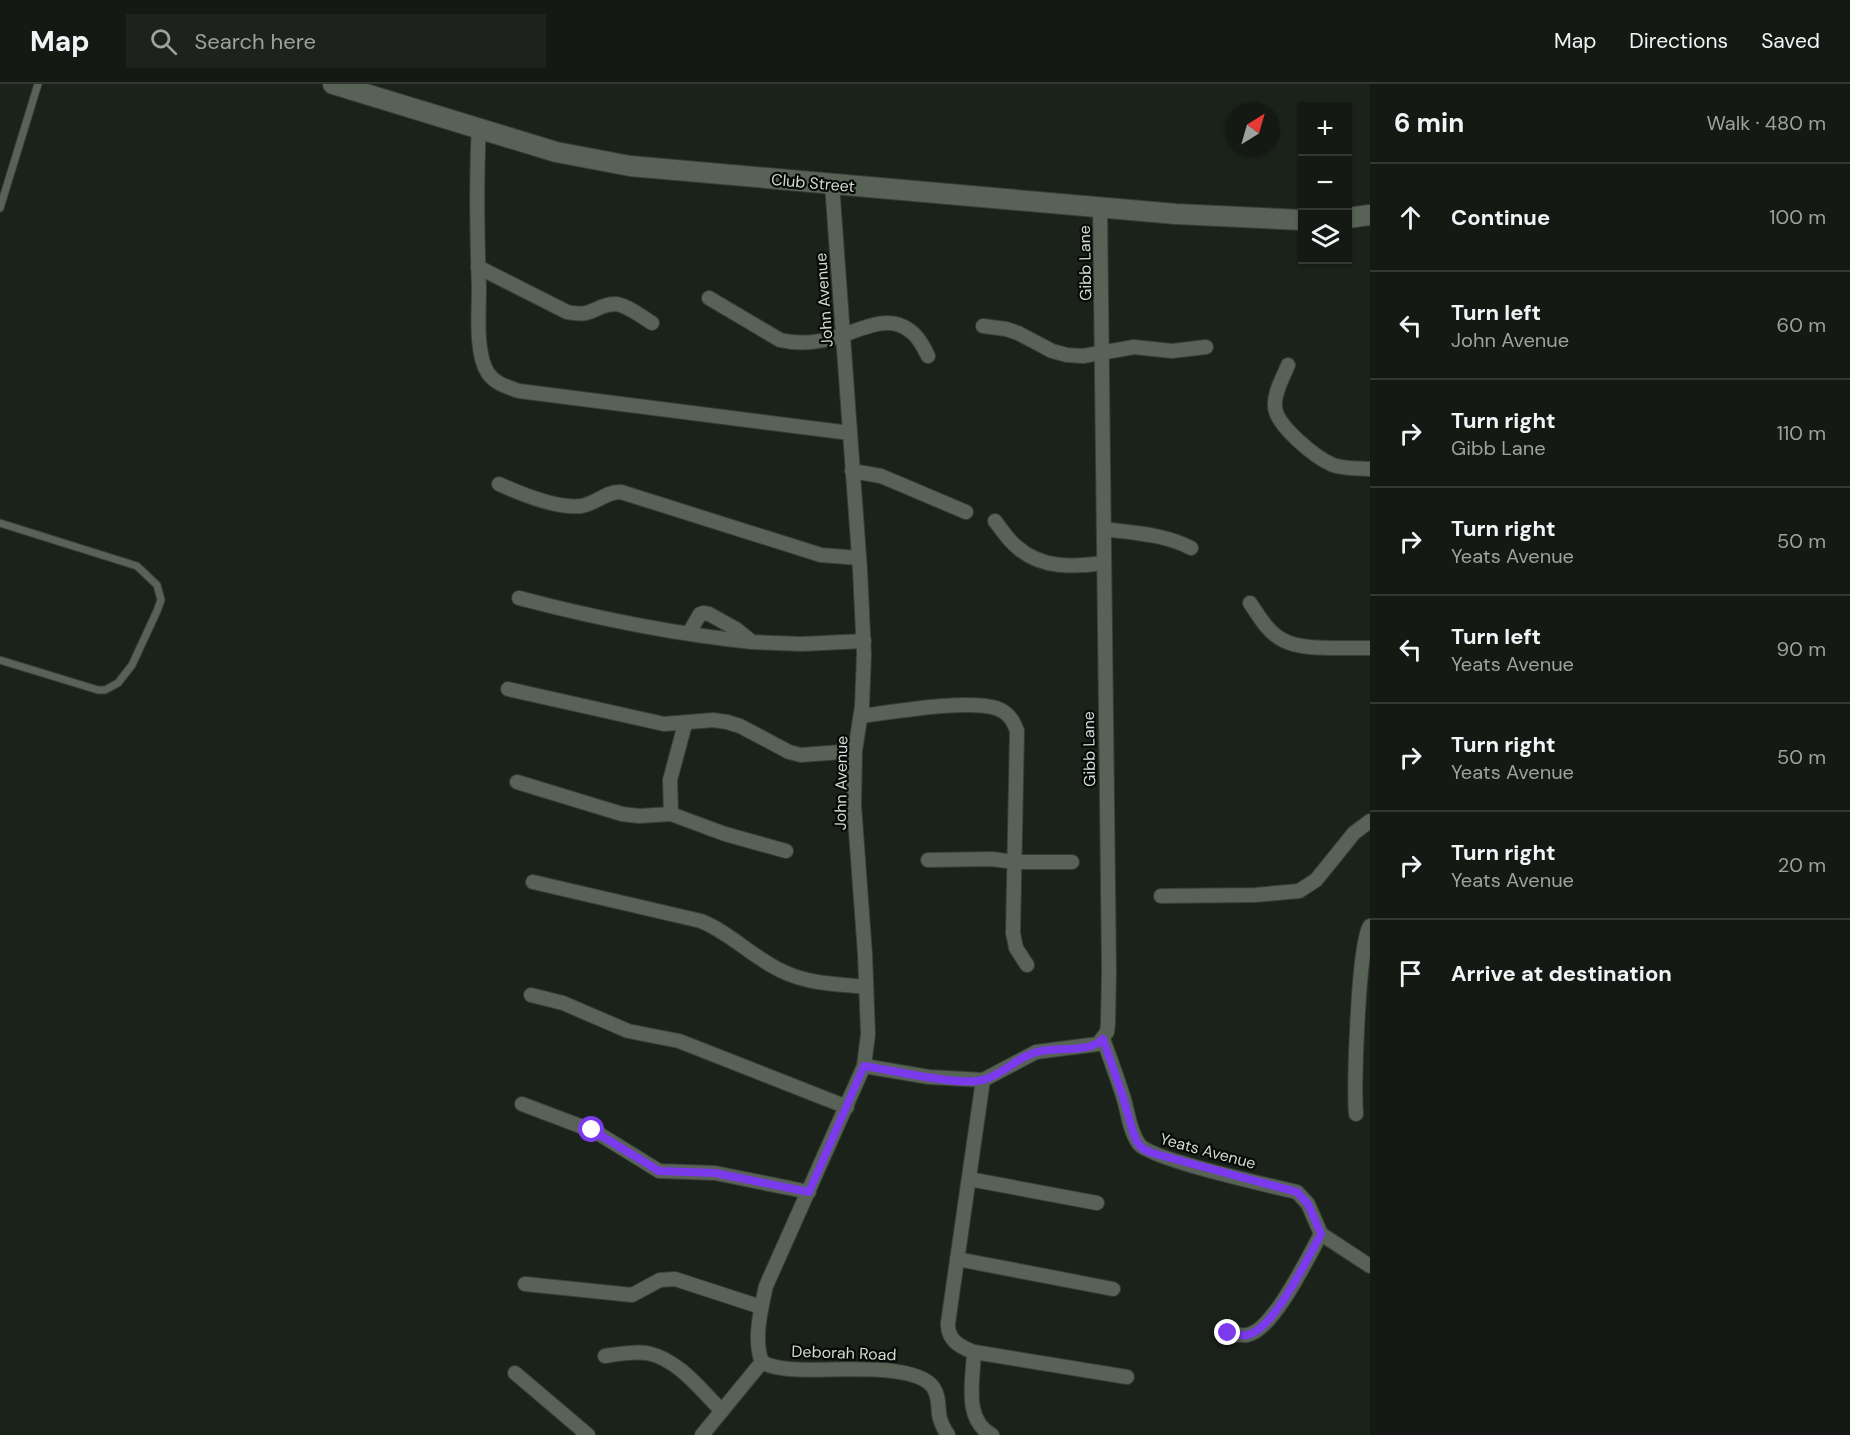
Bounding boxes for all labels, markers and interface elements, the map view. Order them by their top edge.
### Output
search box [126,14,546,68]
text: Map [30,23,90,60]
icon: search [147,25,180,58]
text: Search here [195,27,316,56]
text: Map [1554,27,1596,55]
text: Directions [1629,27,1728,55]
text: Saved [1761,27,1820,55]
north arrow [1226,102,1280,156]
map controls [1298,102,1352,264]
button: + [1298,102,1352,156]
text: 6 min [1394,106,1464,140]
text: Walk · 480 m [1706,110,1826,136]
button: − [1298,156,1352,210]
street label: Club Street [770,169,856,197]
icon: ahead [1394,201,1427,234]
text: Continue [1451,203,1550,232]
text: 100 m [1769,204,1826,230]
button: layers [1298,210,1352,264]
street label: Gibb Lane [1074,225,1096,301]
street label: John Avenue [810,252,838,348]
text: Turn left [1451,298,1541,327]
icon: left [1394,309,1427,342]
text: 60 m [1777,312,1826,338]
text: John Avenue [1451,327,1569,353]
text: Turn right [1451,406,1556,435]
icon: right [1394,417,1427,450]
text: 110 m [1777,420,1826,446]
text: Gibb Lane [1451,435,1546,461]
text: Turn right [1451,514,1556,543]
icon: right [1394,525,1427,558]
text: 50 m [1777,528,1826,554]
text: Yeats Avenue [1451,543,1574,569]
text: Turn left [1451,622,1541,651]
icon: left [1394,633,1427,666]
text: 90 m [1777,636,1826,662]
text: Yeats Avenue [1451,651,1574,677]
street label: Gibb Lane [1078,711,1100,787]
text: Turn right [1451,730,1556,759]
street label: John Avenue [830,736,852,830]
icon: right [1394,741,1427,774]
text: 50 m [1777,744,1826,770]
text: Yeats Avenue [1451,759,1574,785]
text: Turn right [1451,838,1556,867]
icon: right [1394,849,1427,882]
text: 20 m [1778,852,1826,878]
text: Yeats Avenue [1451,867,1574,893]
icon: arrive [1394,957,1427,990]
text: Arrive at destination [1451,959,1672,988]
route start [578,1116,604,1142]
street label: Yeats Avenue [1158,1128,1258,1174]
route end [1214,1319,1240,1345]
street label: Deborah Road [791,1341,897,1365]

